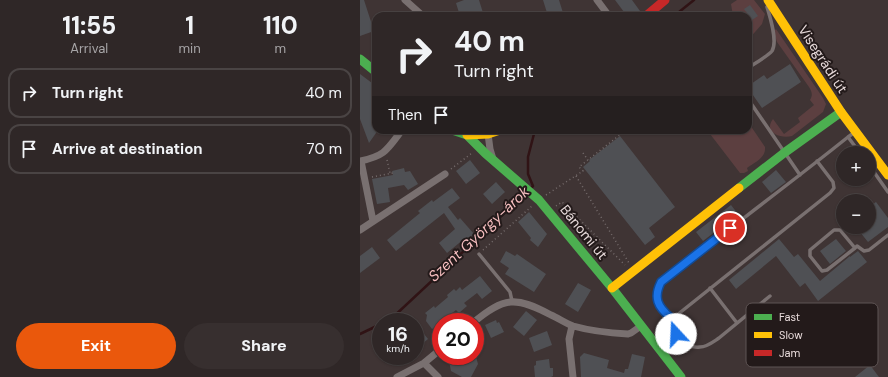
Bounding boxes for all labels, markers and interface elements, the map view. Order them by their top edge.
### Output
text: 11:55 [62,10,116,41]
text: 1 [185,10,194,41]
text: 110 [263,10,298,41]
street label: Visegrádi út [794,22,852,96]
text: 40 m [454,23,525,60]
icon: right [388,28,440,80]
text: Arrival [70,40,108,57]
text: min [179,40,201,57]
text: m [275,40,286,57]
text: Turn right [454,59,534,83]
icon: right [18,82,40,104]
text: Turn right [52,83,123,103]
text: 40 m [305,83,342,103]
icon: arrive [430,104,452,126]
text: Then [388,105,422,125]
icon: arrive [18,138,40,160]
text: Arrive at destination [52,139,203,159]
text: 70 m [307,139,342,159]
map controls [836,146,876,234]
button: + [836,146,876,186]
water label: Szent György-árok [424,182,534,286]
button: − [836,194,876,234]
street label: Bánomi út [556,201,612,263]
pin [713,211,747,245]
icon: arrive [719,217,741,239]
legend [746,303,878,367]
text: Fast [779,310,800,324]
speed limit sign: 20 [432,313,484,365]
position arrow [655,313,697,355]
text: 16 [388,321,408,347]
button: Exit [16,323,176,369]
button: Share [184,323,344,369]
text: Slow [779,328,803,342]
text: km/h [386,342,410,355]
text: Jam [779,346,800,360]

